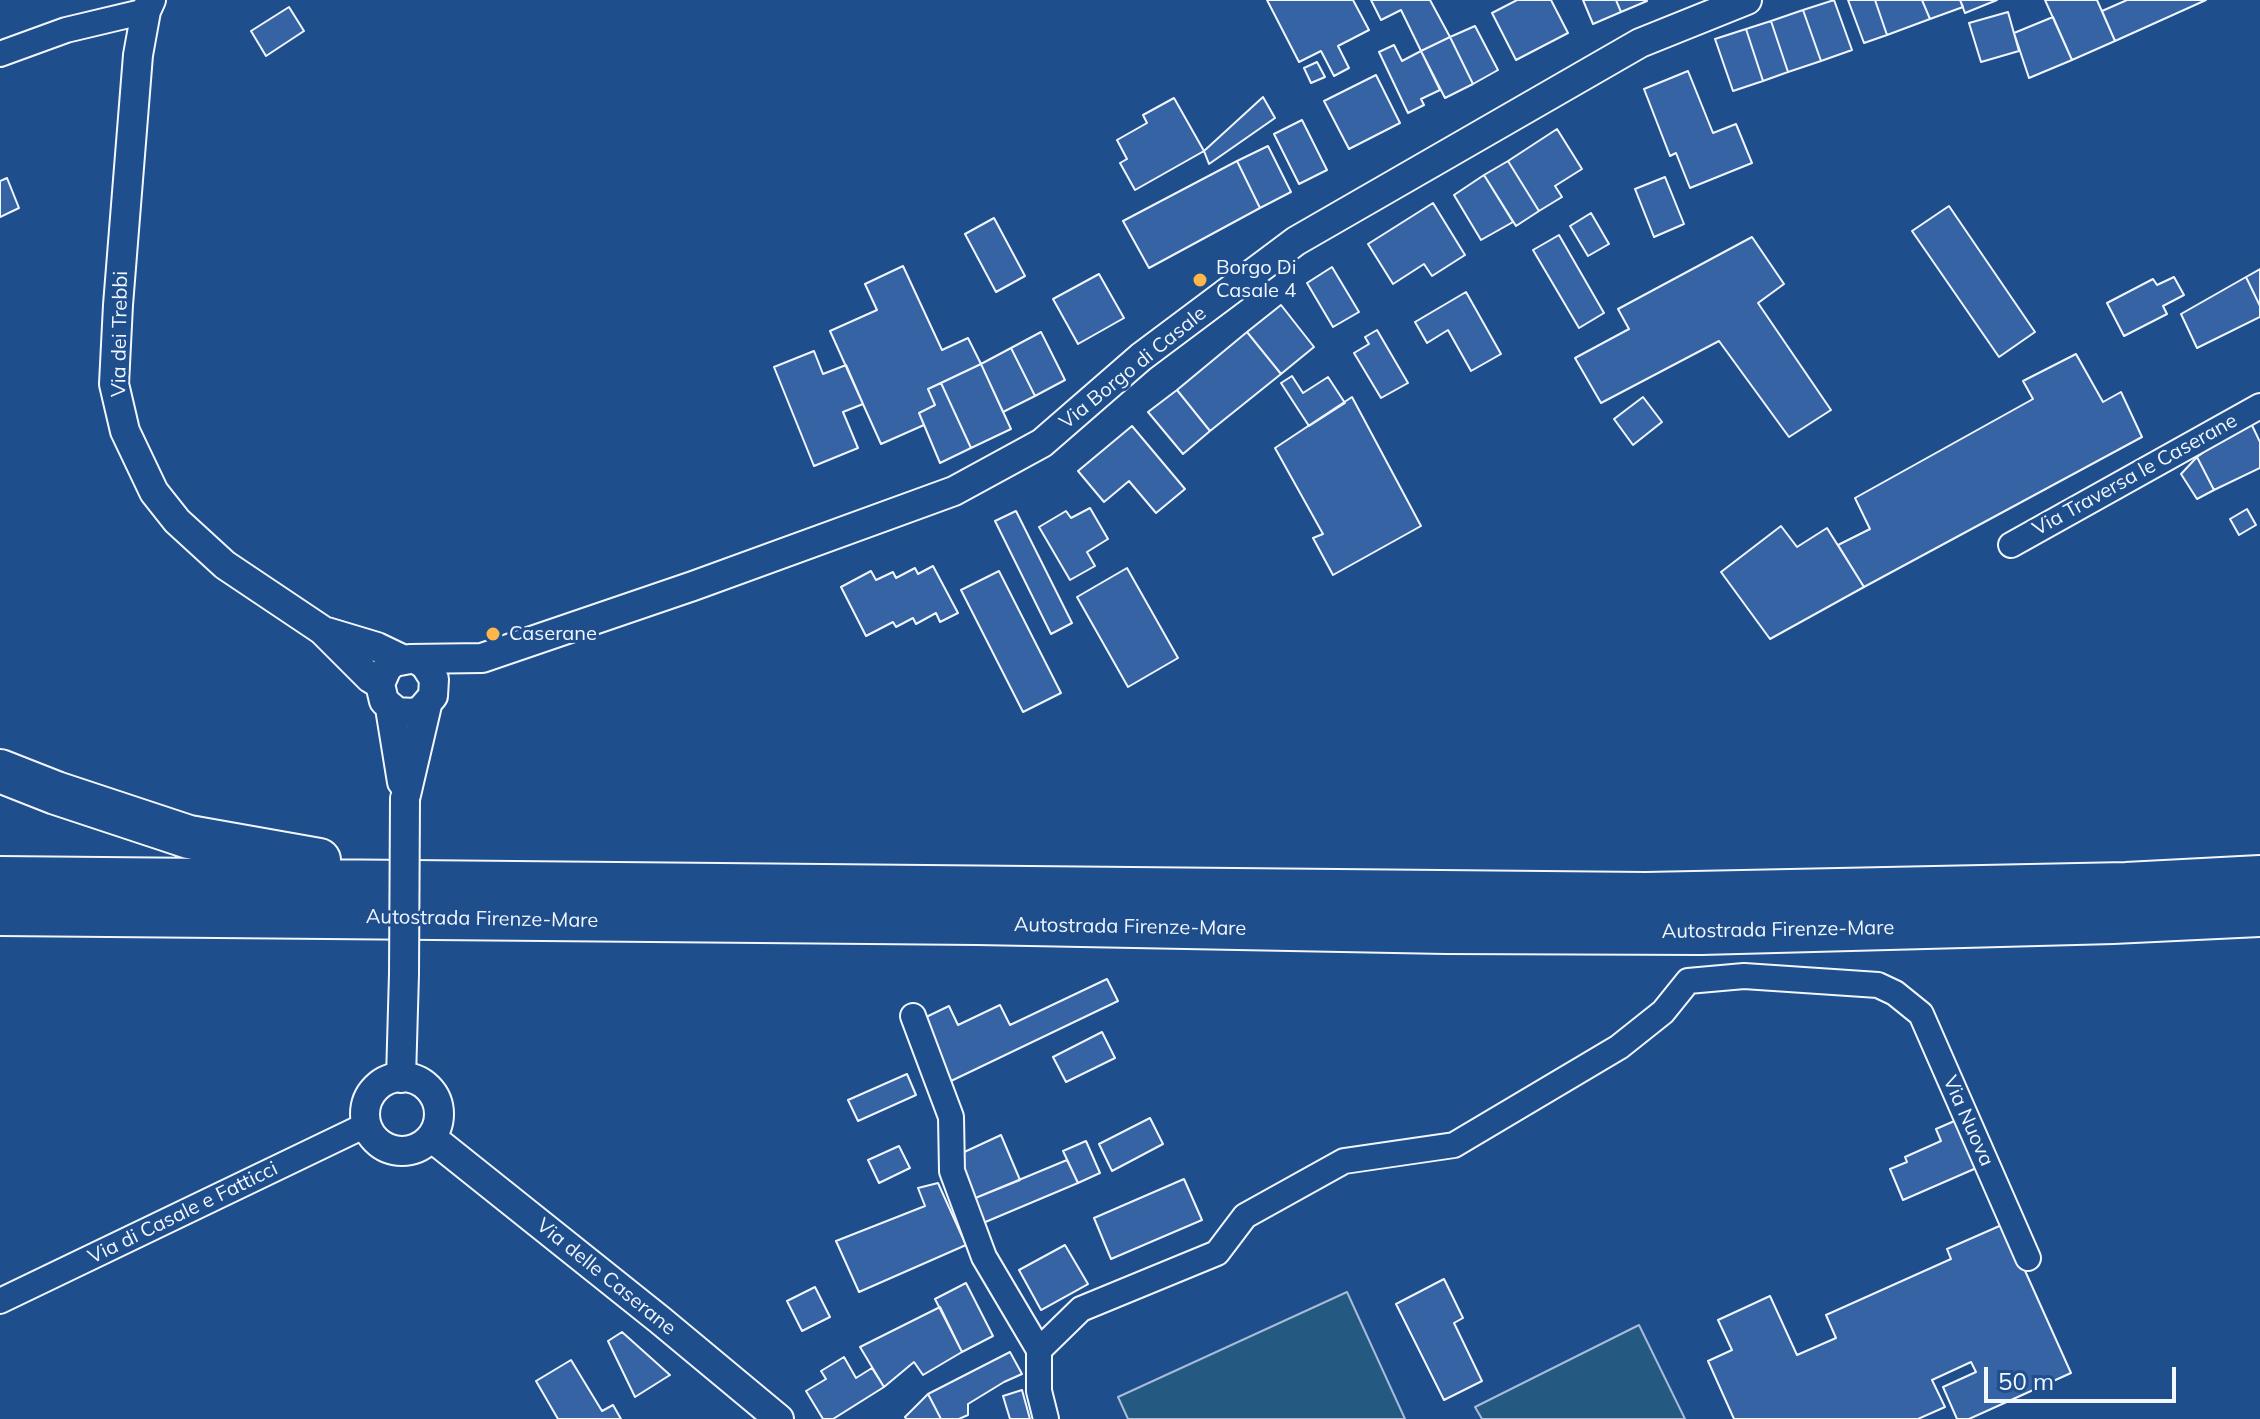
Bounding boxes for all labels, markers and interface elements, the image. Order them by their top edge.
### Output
place label: Borgo Di Casale 4 [1216,256,1297,303]
street label: Via dei Trebbi [107,271,133,397]
marker: Borgo Di Casale 4 [1191,271,1209,289]
street label: Via Borgo di Casale [1055,302,1211,434]
street label: Via Traversa le Caserane [2029,409,2241,541]
place label: Caserane [509,622,597,646]
marker: Caserane [484,625,502,643]
street label: Autostrada Firenze-Mare [366,905,598,933]
street label: Autostrada Firenze-Mare [1014,913,1246,941]
street label: Autostrada Firenze-Mare [1662,916,1894,944]
street label: Via Nuova [1937,1072,1999,1170]
street label: Via di Casale e Fatticci [84,1157,282,1269]
street label: Via delle Caserane [531,1213,681,1341]
scale bar [1988,1351,2180,1401]
text: 50 m [1998,1366,2054,1396]

